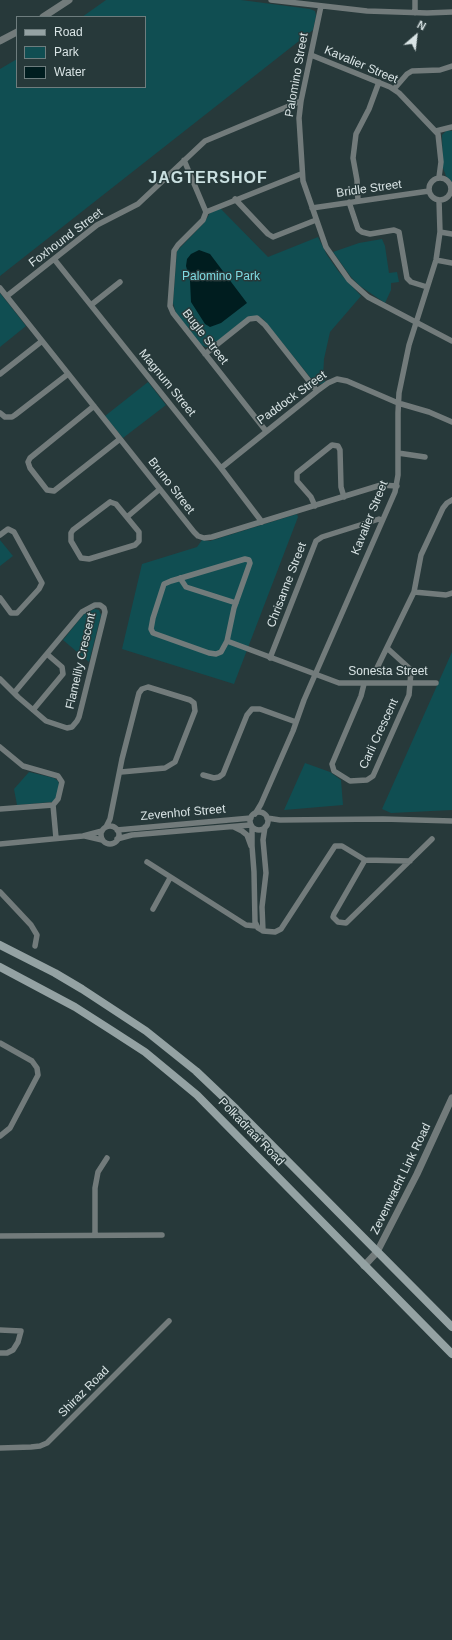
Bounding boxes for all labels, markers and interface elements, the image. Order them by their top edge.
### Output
legend [16,16,146,88]
north arrow [396,16,436,56]
text: N [415,18,428,33]
text: Road [54,25,83,39]
street label: Palomino Street [282,32,312,118]
street label: Kavalier Street [322,43,400,87]
text: Park [54,45,79,59]
text: Water [54,65,86,79]
district label: JAGTERSHOF [148,169,268,189]
street label: Bridle Street [335,177,403,201]
street label: Foxhound Street [26,206,106,270]
park label: Palomino Park [182,270,260,284]
street label: Bugle Street [179,307,231,367]
street label: Magnum Street [136,347,198,419]
street label: Paddock Street [255,368,329,428]
street label: Bruno Street [145,455,197,517]
street label: Kavalier Street [349,479,391,557]
street label: Chrisanne Street [264,540,310,630]
street label: Flamelily Crescent [63,611,99,711]
street label: Sonesta Street [348,665,428,679]
street label: Carli Crescent [356,697,402,771]
street label: Zevenhof Street [140,802,226,824]
street label: Polkadraai Road [215,1095,287,1169]
street label: Zevenwacht Link Road [368,1121,434,1237]
street label: Shiraz Road [56,1364,112,1420]

